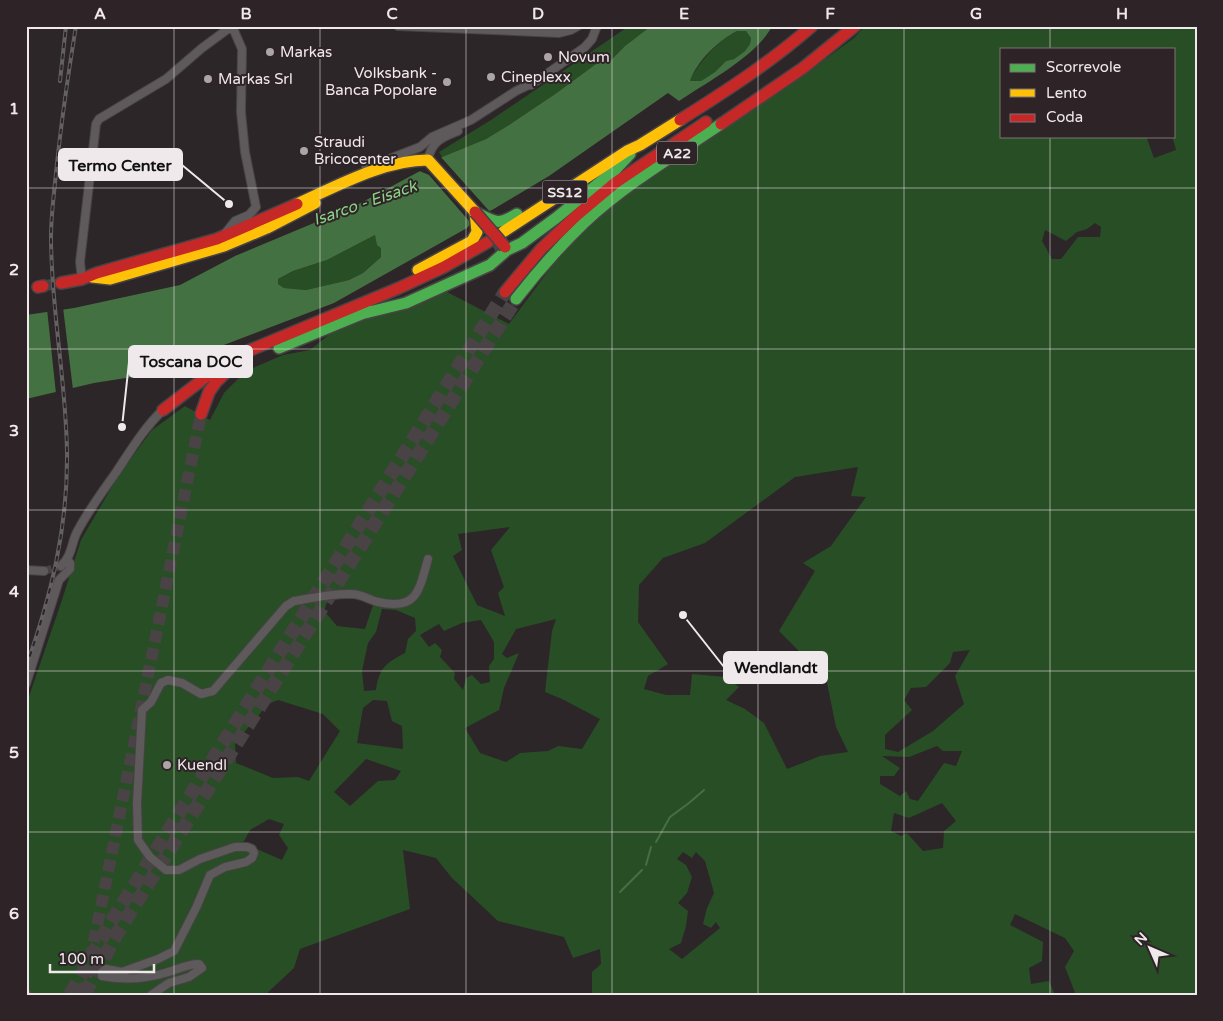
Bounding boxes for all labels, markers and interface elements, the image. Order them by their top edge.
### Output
text: A [94,4,106,24]
text: B [240,4,252,24]
text: C [386,4,398,24]
text: D [532,4,544,24]
text: E [679,4,689,24]
text: F [825,4,835,24]
text: G [970,4,982,24]
text: H [1116,4,1128,24]
place label: Markas [280,43,332,61]
marker: Markas [264,46,276,58]
place label: Novum [558,48,610,66]
legend [1000,48,1176,138]
marker: Novum [542,51,554,63]
text: Scorrevole [1046,58,1121,76]
place label: Volksbank - Banca Popolare [325,64,437,99]
place label: Cineplexx [501,68,571,86]
place label: Markas Srl [218,70,293,88]
marker: Cineplexx [485,71,497,83]
marker: Markas Srl [202,73,214,85]
marker: Volksbank - Banca Popolare [441,76,453,88]
text: Lento [1046,84,1087,102]
text: 1 [9,99,19,119]
text: Coda [1046,108,1083,126]
place label: Straudi Bricocenter [314,133,396,168]
road number: A22 [657,142,697,164]
marker: Straudi Bricocenter [298,145,310,157]
callout: Termo Center [59,149,182,180]
text: Termo Center [67,156,172,176]
water label: Isarco - Eisack [311,176,421,230]
road number: SS12 [542,180,588,203]
text: 2 [9,260,19,280]
callout: Toscana DOC [129,346,252,377]
text: Toscana DOC [139,352,242,372]
text: 3 [9,421,19,441]
text: 4 [9,582,19,602]
callout: Wendlandt [724,652,827,683]
text: Wendlandt [734,658,819,678]
text: 5 [9,743,19,763]
place label: Kuendl [177,756,227,774]
marker: Kuendl [161,759,173,771]
text: 6 [9,904,19,924]
north arrow [1126,924,1176,974]
text: N [1131,929,1151,949]
scale bar [50,941,154,973]
text: 100 m [58,950,104,968]

